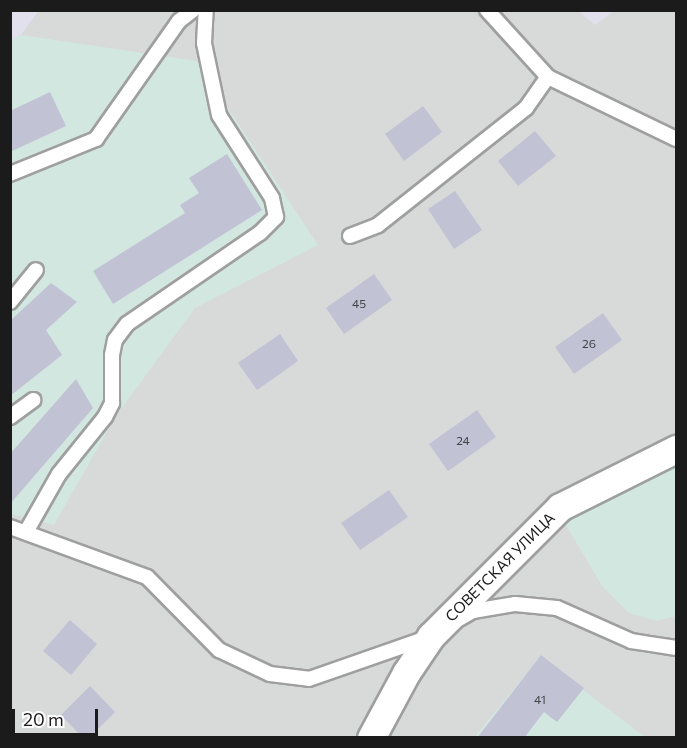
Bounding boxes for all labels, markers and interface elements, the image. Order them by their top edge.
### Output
house number: 45 [352,297,366,311]
house number: 26 [582,337,596,351]
house number: 24 [456,434,470,448]
street label: СОВЕТСКАЯ УЛИЦА [442,509,558,625]
house number: 41 [534,693,546,707]
scale bar [15,697,100,735]
text: 20 m [23,708,64,730]

